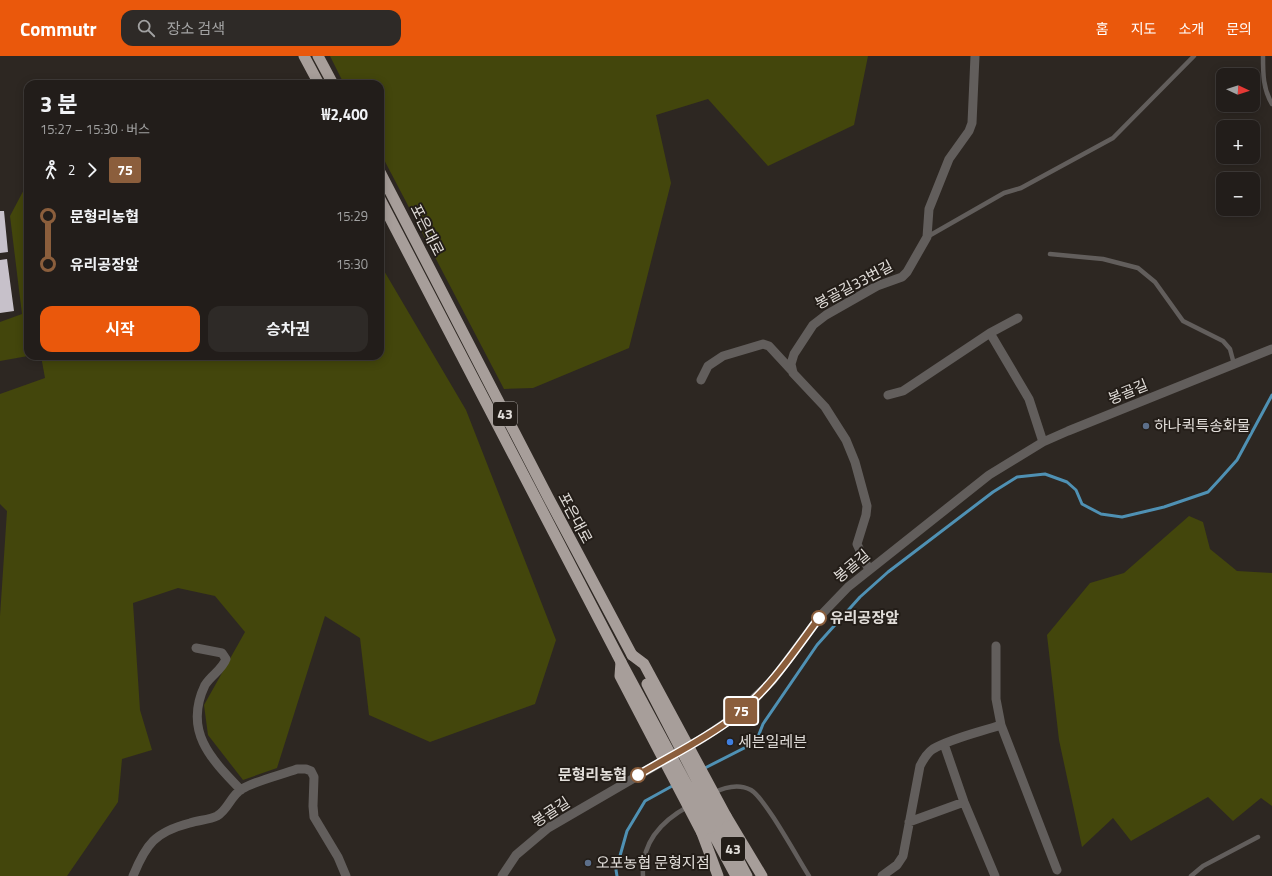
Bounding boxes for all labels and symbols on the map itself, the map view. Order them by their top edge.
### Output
north arrow [1216,68,1260,112]
street label: 포은대로 [405,200,450,260]
street label: 봉골길33번길 [810,254,897,315]
street label: 봉골길 [1104,373,1151,410]
road number: 43 [493,402,517,426]
place label: 하나퀵특송화물 [1154,414,1251,437]
marker: 하나퀵특송화물 [1141,421,1151,431]
street label: 포은대로 [552,488,599,548]
street label: 봉골길 [828,543,875,588]
place label: 유리공장앞 [830,606,899,629]
marker: 유리공장앞 [811,610,827,626]
line badge: 75 [723,698,759,724]
place label: 세븐일레븐 [738,730,807,753]
marker: 세븐일레븐 [725,737,735,747]
place label: 문형리농협 [558,763,627,786]
marker: 문형리농협 [630,767,646,783]
street label: 봉골길 [527,791,574,833]
road number: 43 [721,837,745,861]
place label: 오포농협 문형지점 [596,851,710,874]
marker: 오포농협 문형지점 [583,858,593,868]

